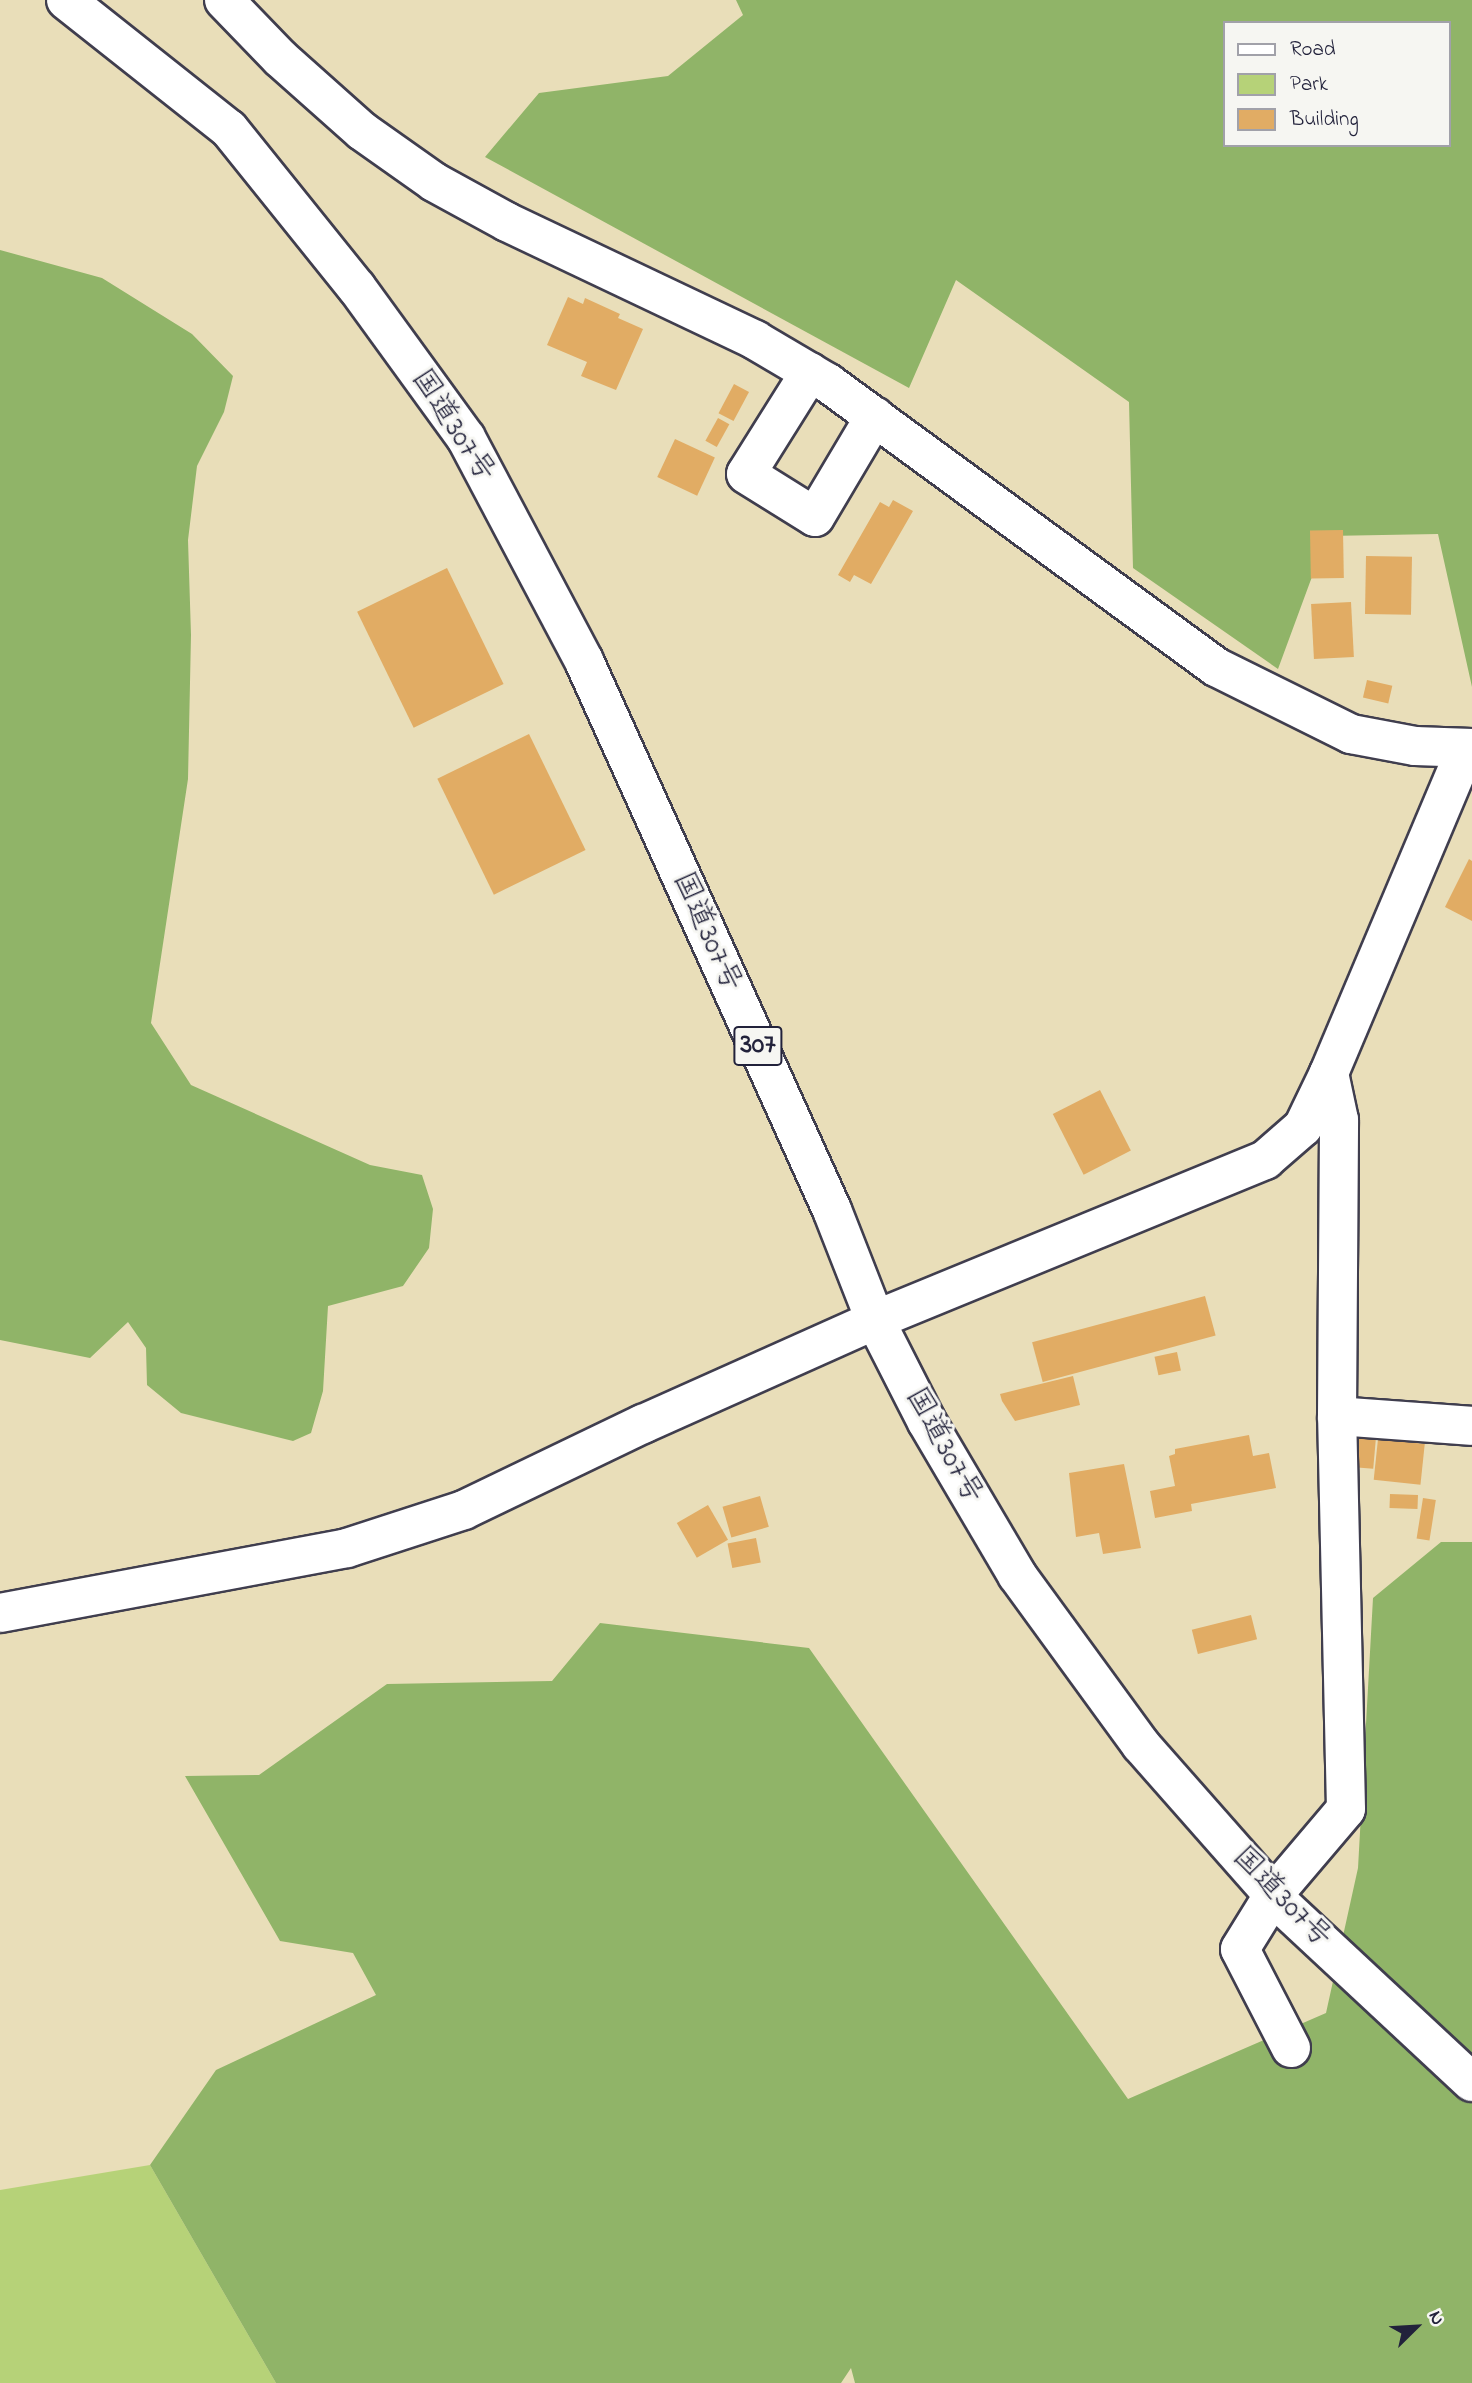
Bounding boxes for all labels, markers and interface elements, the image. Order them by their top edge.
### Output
legend [1224,21,1451,147]
text: Road [1290,35,1336,65]
text: Park [1290,70,1328,100]
text: Building [1290,105,1359,135]
street label: 国道307号 [402,363,502,489]
street label: 国道307号 [664,866,748,998]
road number: 307 [732,1021,784,1070]
street label: 国道307号 [896,1381,990,1511]
street label: 国道307号 [1224,1840,1338,1956]
north arrow [1381,2292,1451,2362]
text: N [1421,2307,1451,2330]

